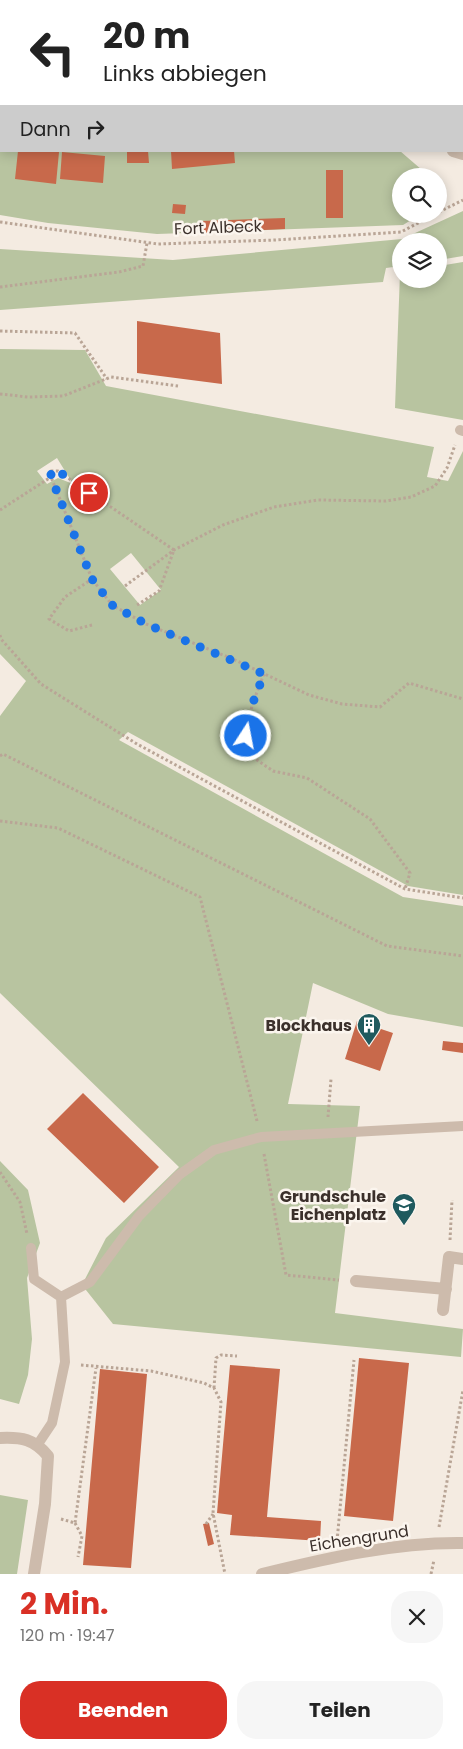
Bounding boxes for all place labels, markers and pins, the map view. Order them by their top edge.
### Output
pin [68,472,110,514]
building icon: Blockhaus [356,1012,382,1046]
place label: Blockhaus [266,1014,352,1037]
place label: Grundschule Eichenplatz [280,1185,386,1226]
school or university icon: Grundschule Eichenplatz [391,1192,417,1226]

